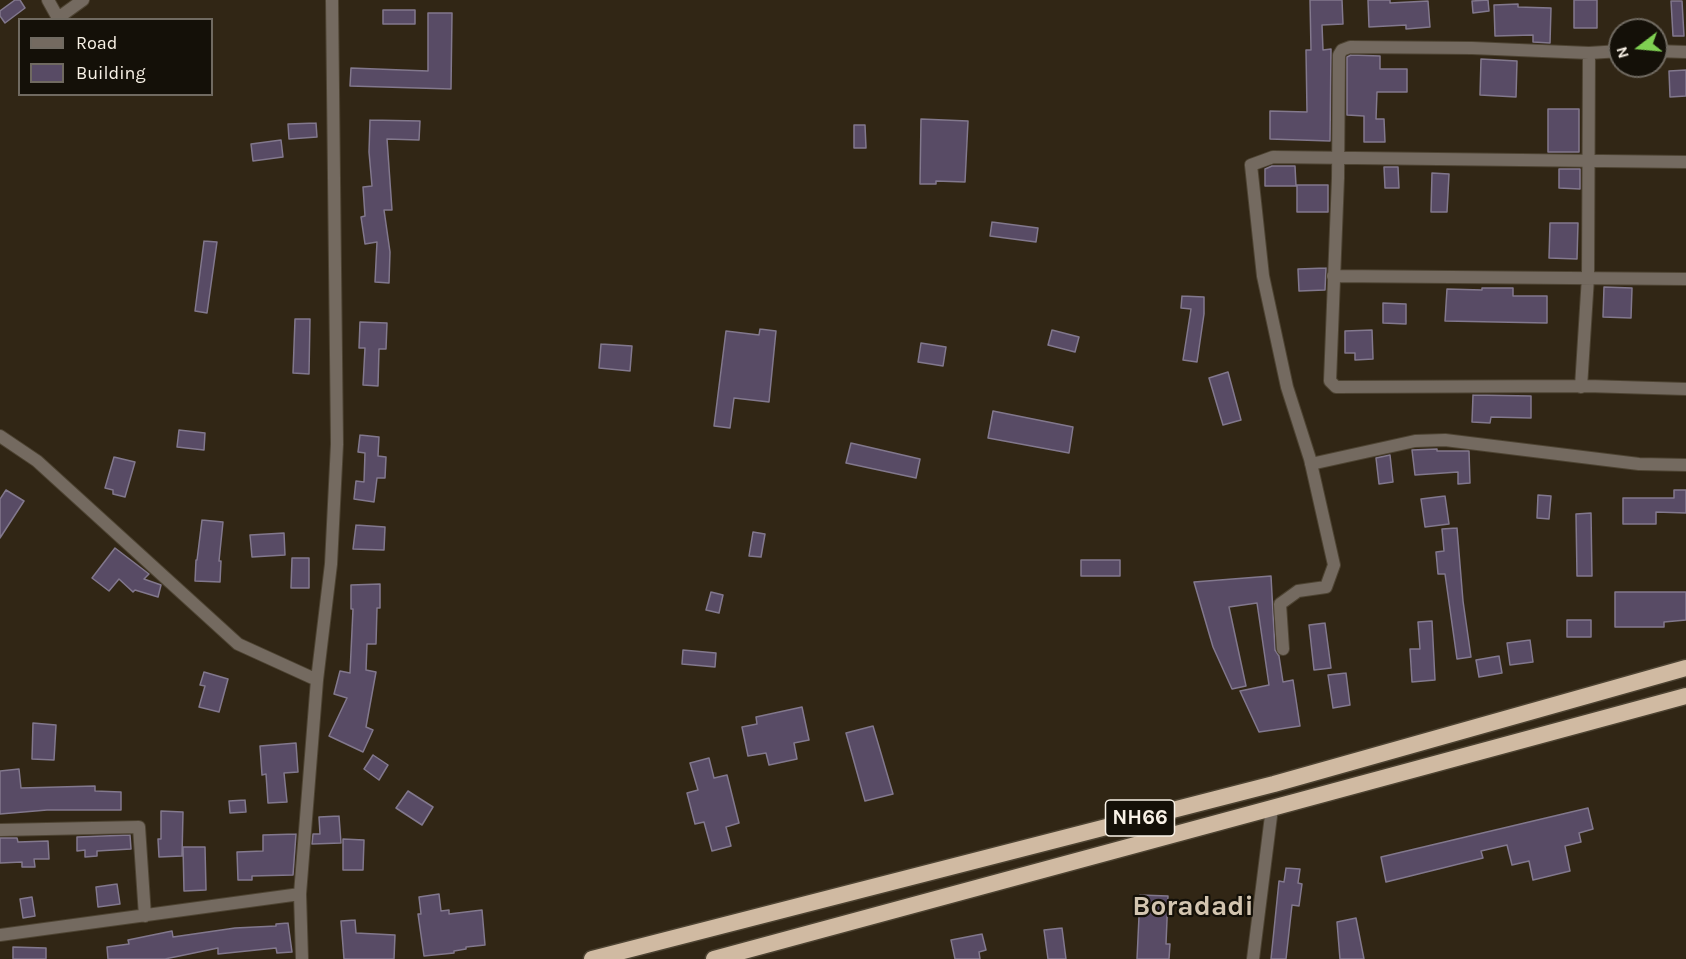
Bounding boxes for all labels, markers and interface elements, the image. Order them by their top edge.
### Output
legend [18,18,213,96]
north arrow [1608,18,1668,78]
text: Road [76,32,117,54]
text: N [1611,44,1633,61]
text: Building [76,62,146,84]
road number: NH66 [1106,800,1174,836]
district label: Boradadi [1132,890,1254,924]

